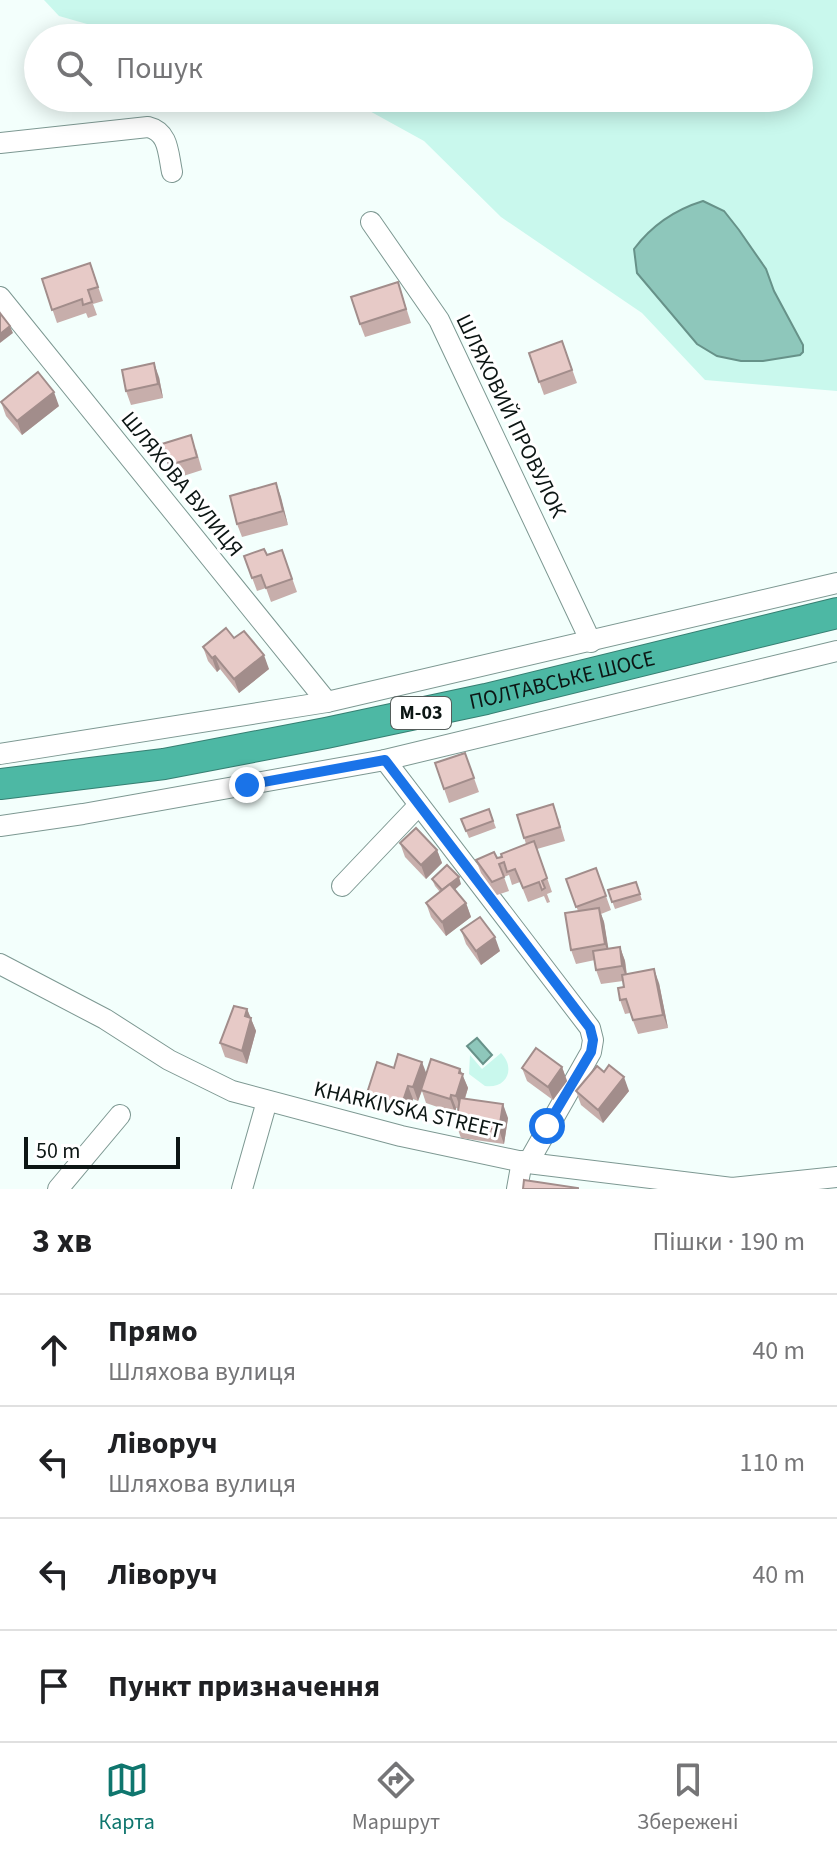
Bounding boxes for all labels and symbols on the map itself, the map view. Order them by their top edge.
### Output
street label: ШЛЯХОВИЙ ПРОВУЛОК [448,309,574,523]
street label: ШЛЯХОВА ВУЛИЦЯ [113,404,251,564]
street label: ПОЛТАВСЬКЕ ШОСЕ [466,642,658,718]
road number: М-03 [391,697,451,729]
route end [229,767,265,803]
street label: KHARKIVSKA STREET [311,1073,506,1147]
route start [529,1108,565,1144]
scale bar [24,1133,180,1169]

